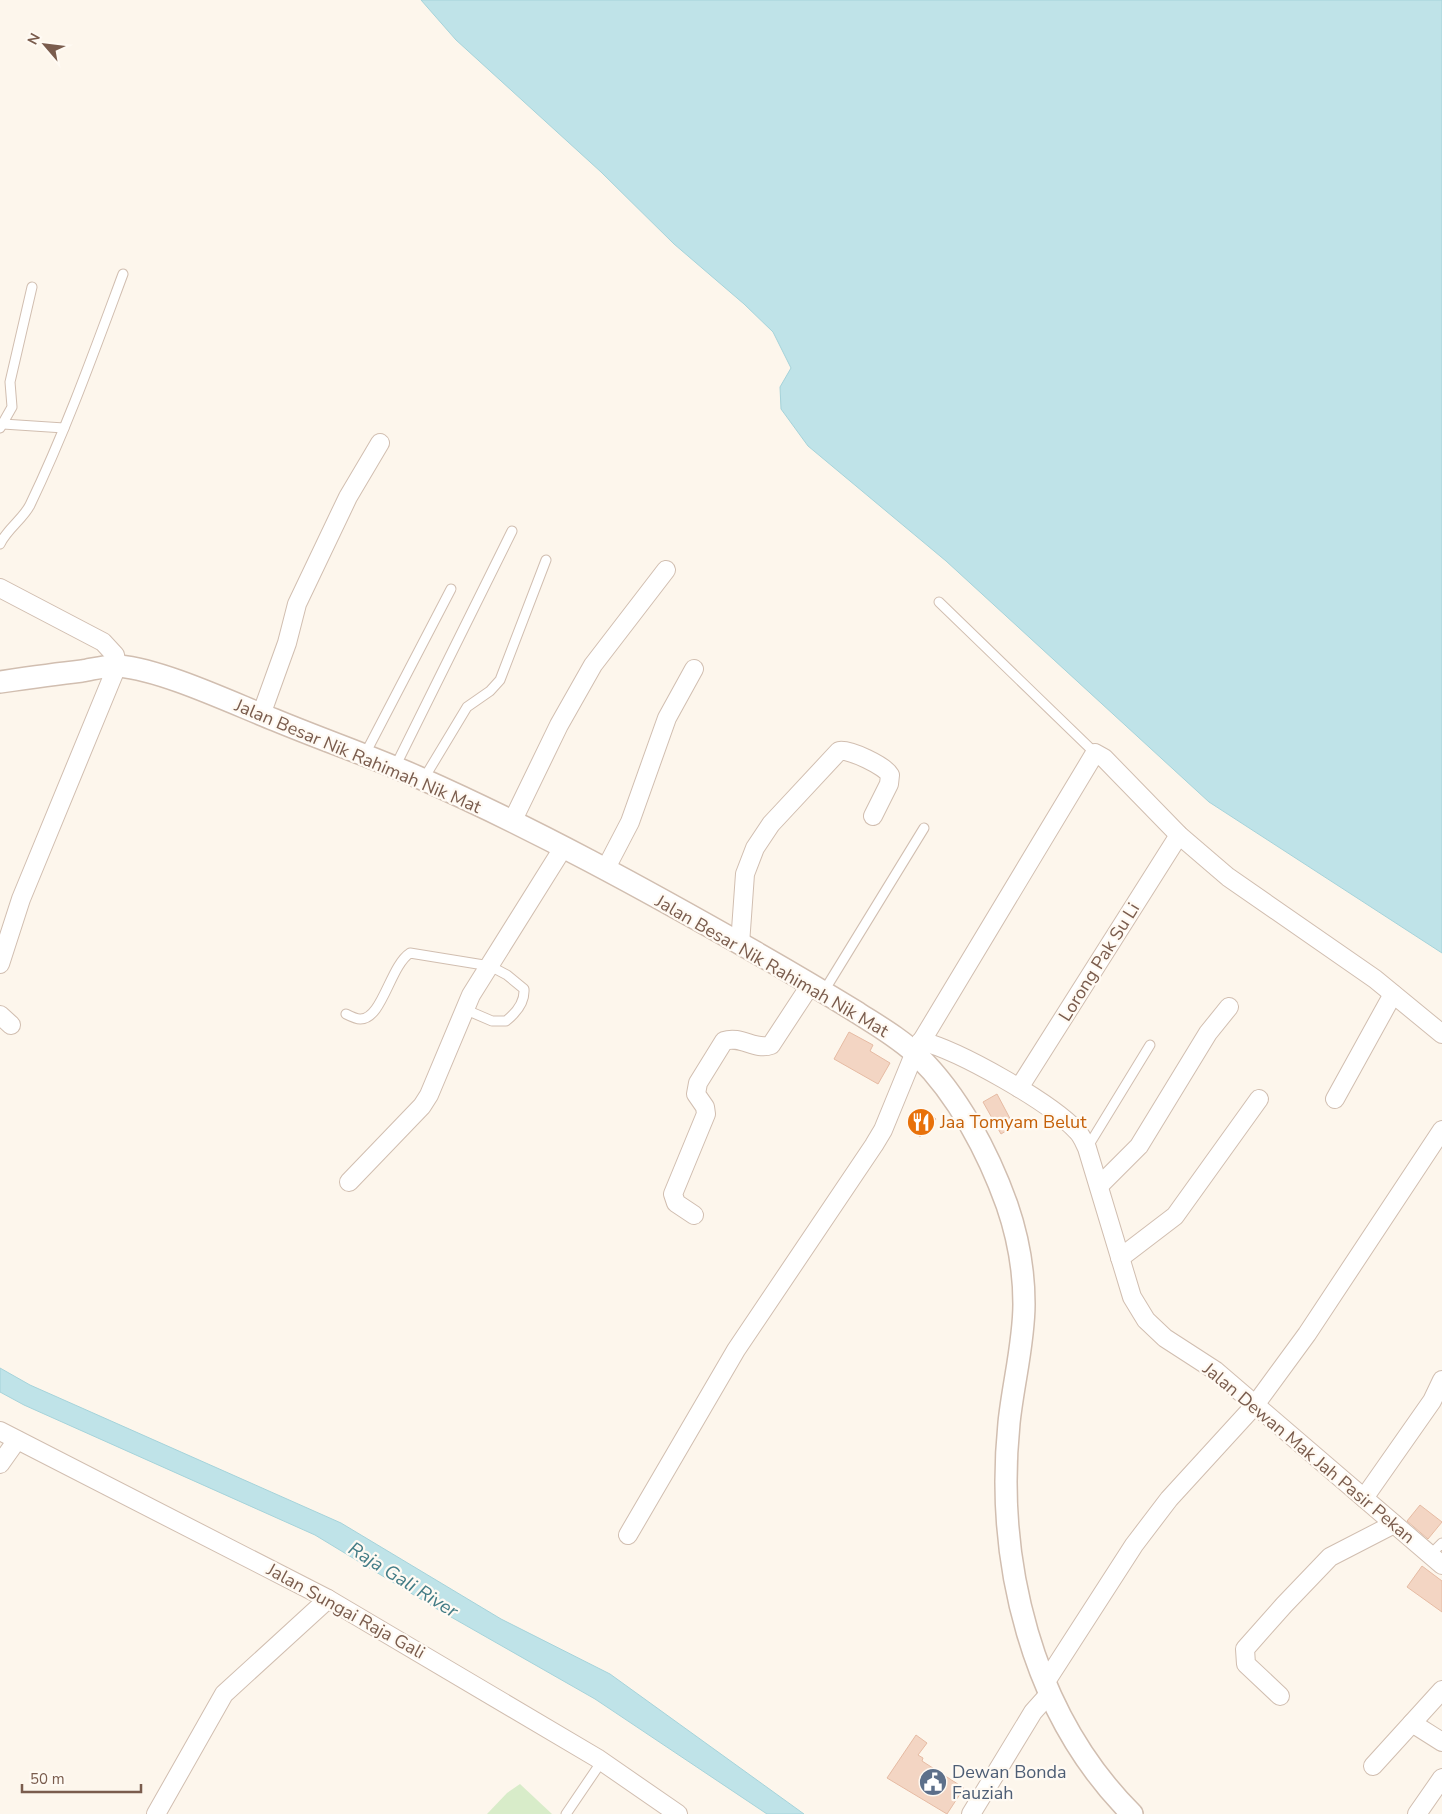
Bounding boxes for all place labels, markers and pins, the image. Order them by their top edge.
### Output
restaurant icon: Jaa Tomyam Belut [906,1107,936,1137]
place label: Jaa Tomyam Belut [939,1110,1087,1134]
place label: Dewan Bonda Fauziah [952,1760,1067,1805]
public building icon: Dewan Bonda Fauziah [918,1767,948,1797]

